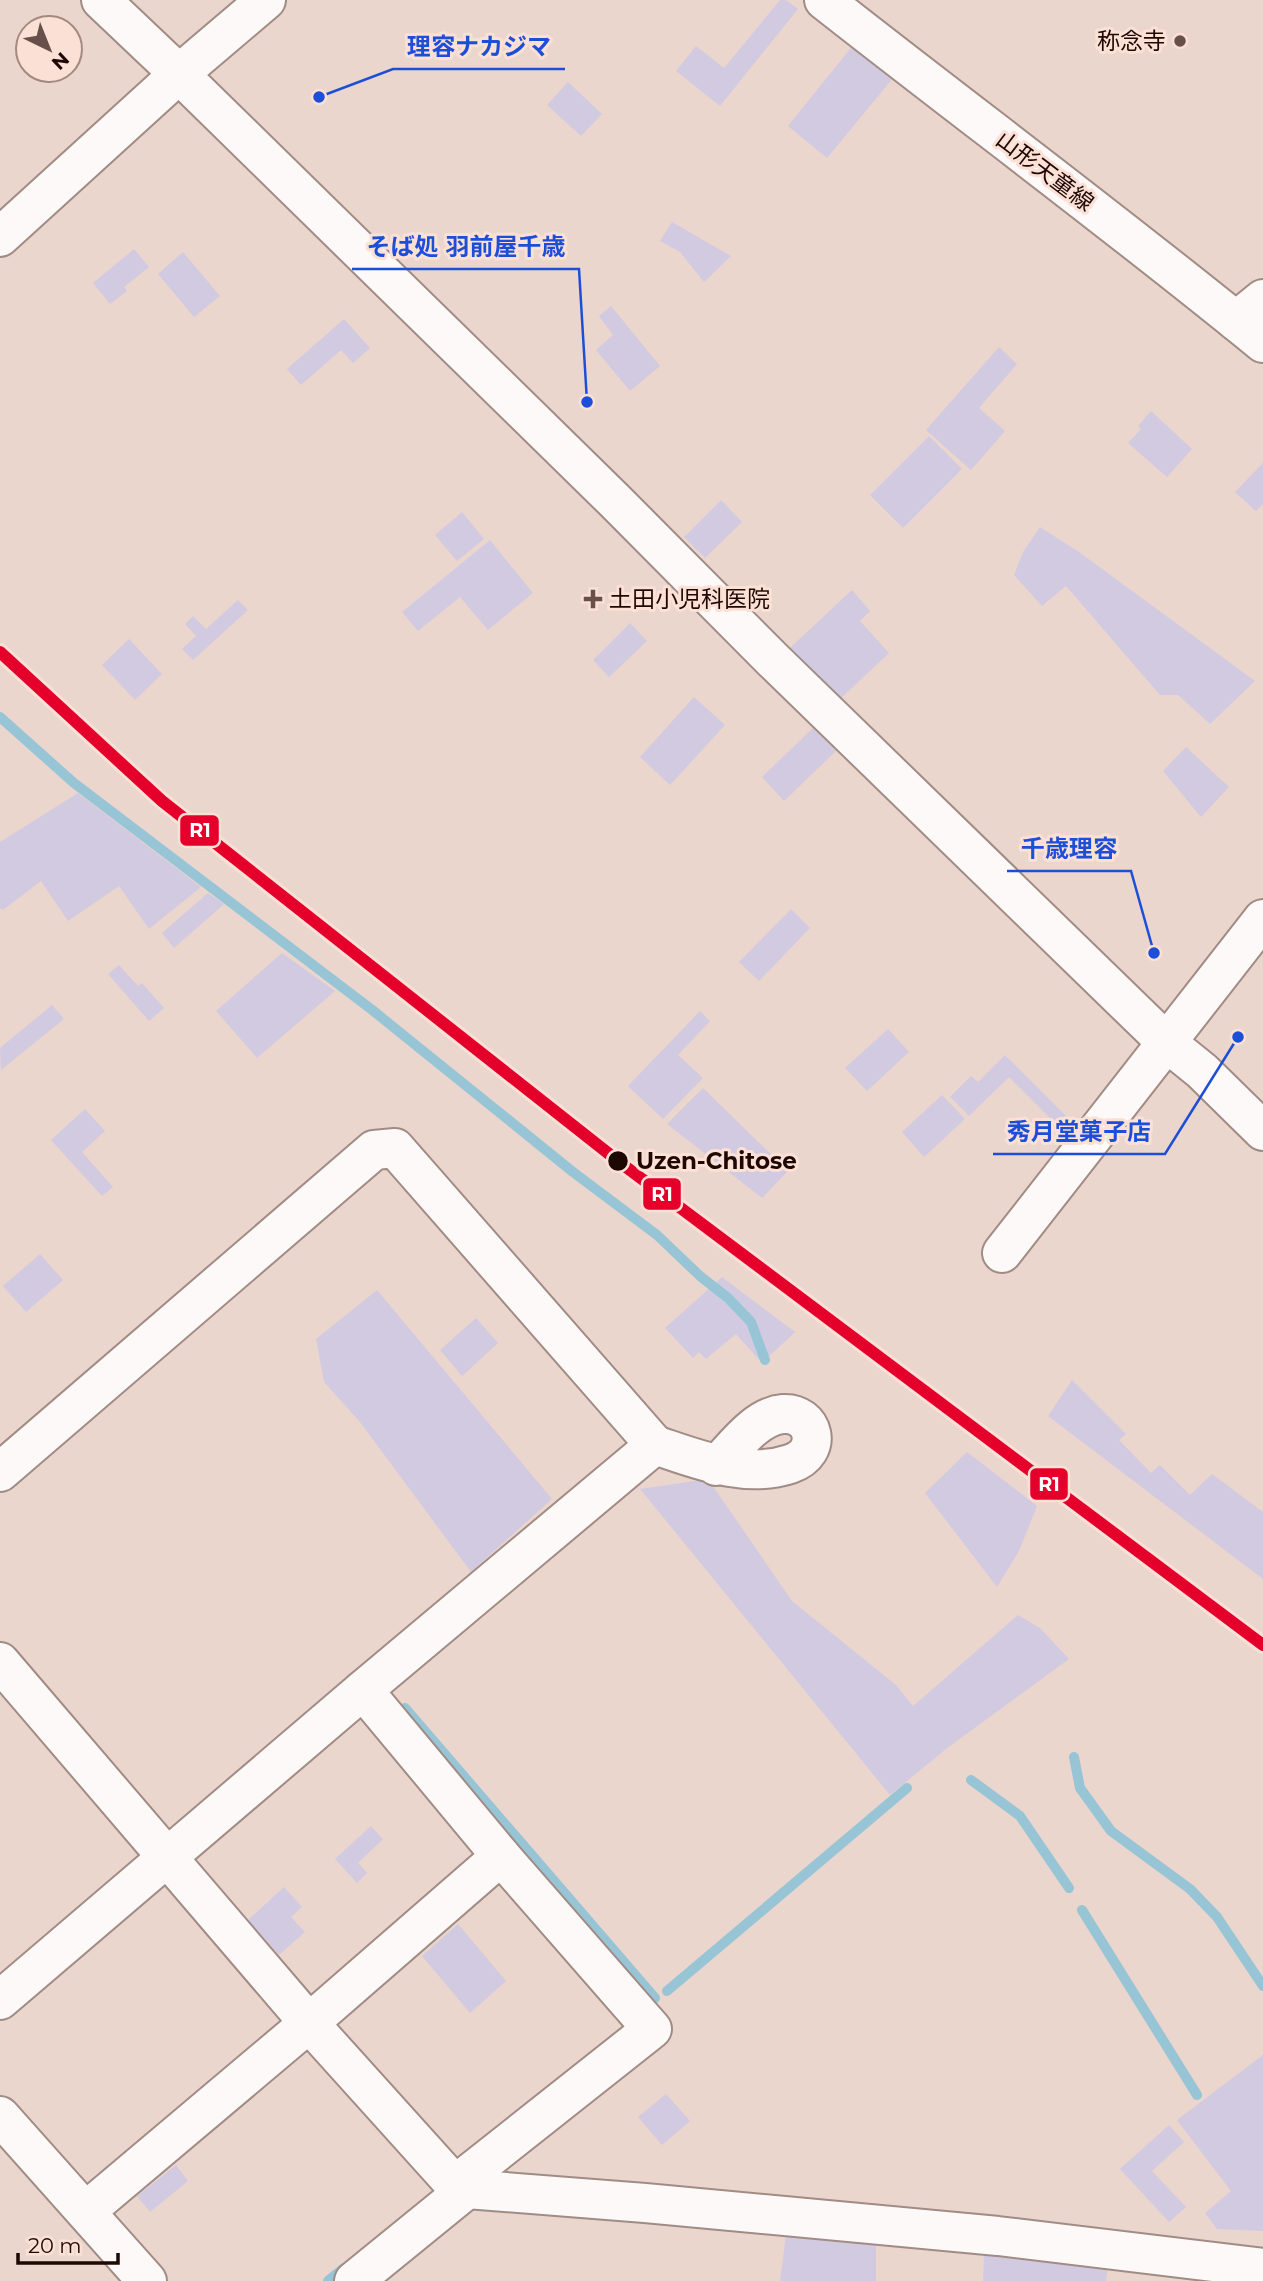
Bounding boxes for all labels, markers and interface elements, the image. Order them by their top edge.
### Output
north arrow [14,14,84,84]
callout: 理容ナカジマ [393,24,565,69]
place label: 称念寺 [1097,27,1166,55]
text: 理容ナカジマ [407,32,551,61]
marker: 称念寺 [1172,33,1188,49]
text: N [47,47,74,75]
street label: 山形天童線 [991,125,1099,217]
callout: そば処 羽前屋千歳 [352,224,579,269]
text: そば処 羽前屋千歳 [367,232,565,261]
place label: 土田小児科医院 [609,585,770,613]
marker: 土田小児科医院 [583,589,603,609]
line badge: R1 [179,814,220,847]
text: R1 [189,819,211,842]
callout: 千歳理容 [1007,826,1131,871]
text: 千歳理容 [1021,834,1117,863]
callout: 秀月堂菓子店 [993,1109,1165,1154]
text: 秀月堂菓子店 [1007,1117,1151,1146]
place label: Uzen-Chitose [636,1147,797,1175]
marker: Uzen-Chitose [606,1149,630,1173]
line badge: R1 [642,1177,682,1211]
text: R1 [651,1183,673,1206]
line badge: R1 [1029,1467,1069,1501]
text: R1 [1038,1473,1060,1496]
scale bar [18,2222,117,2266]
text: 20 m [28,2233,82,2258]

